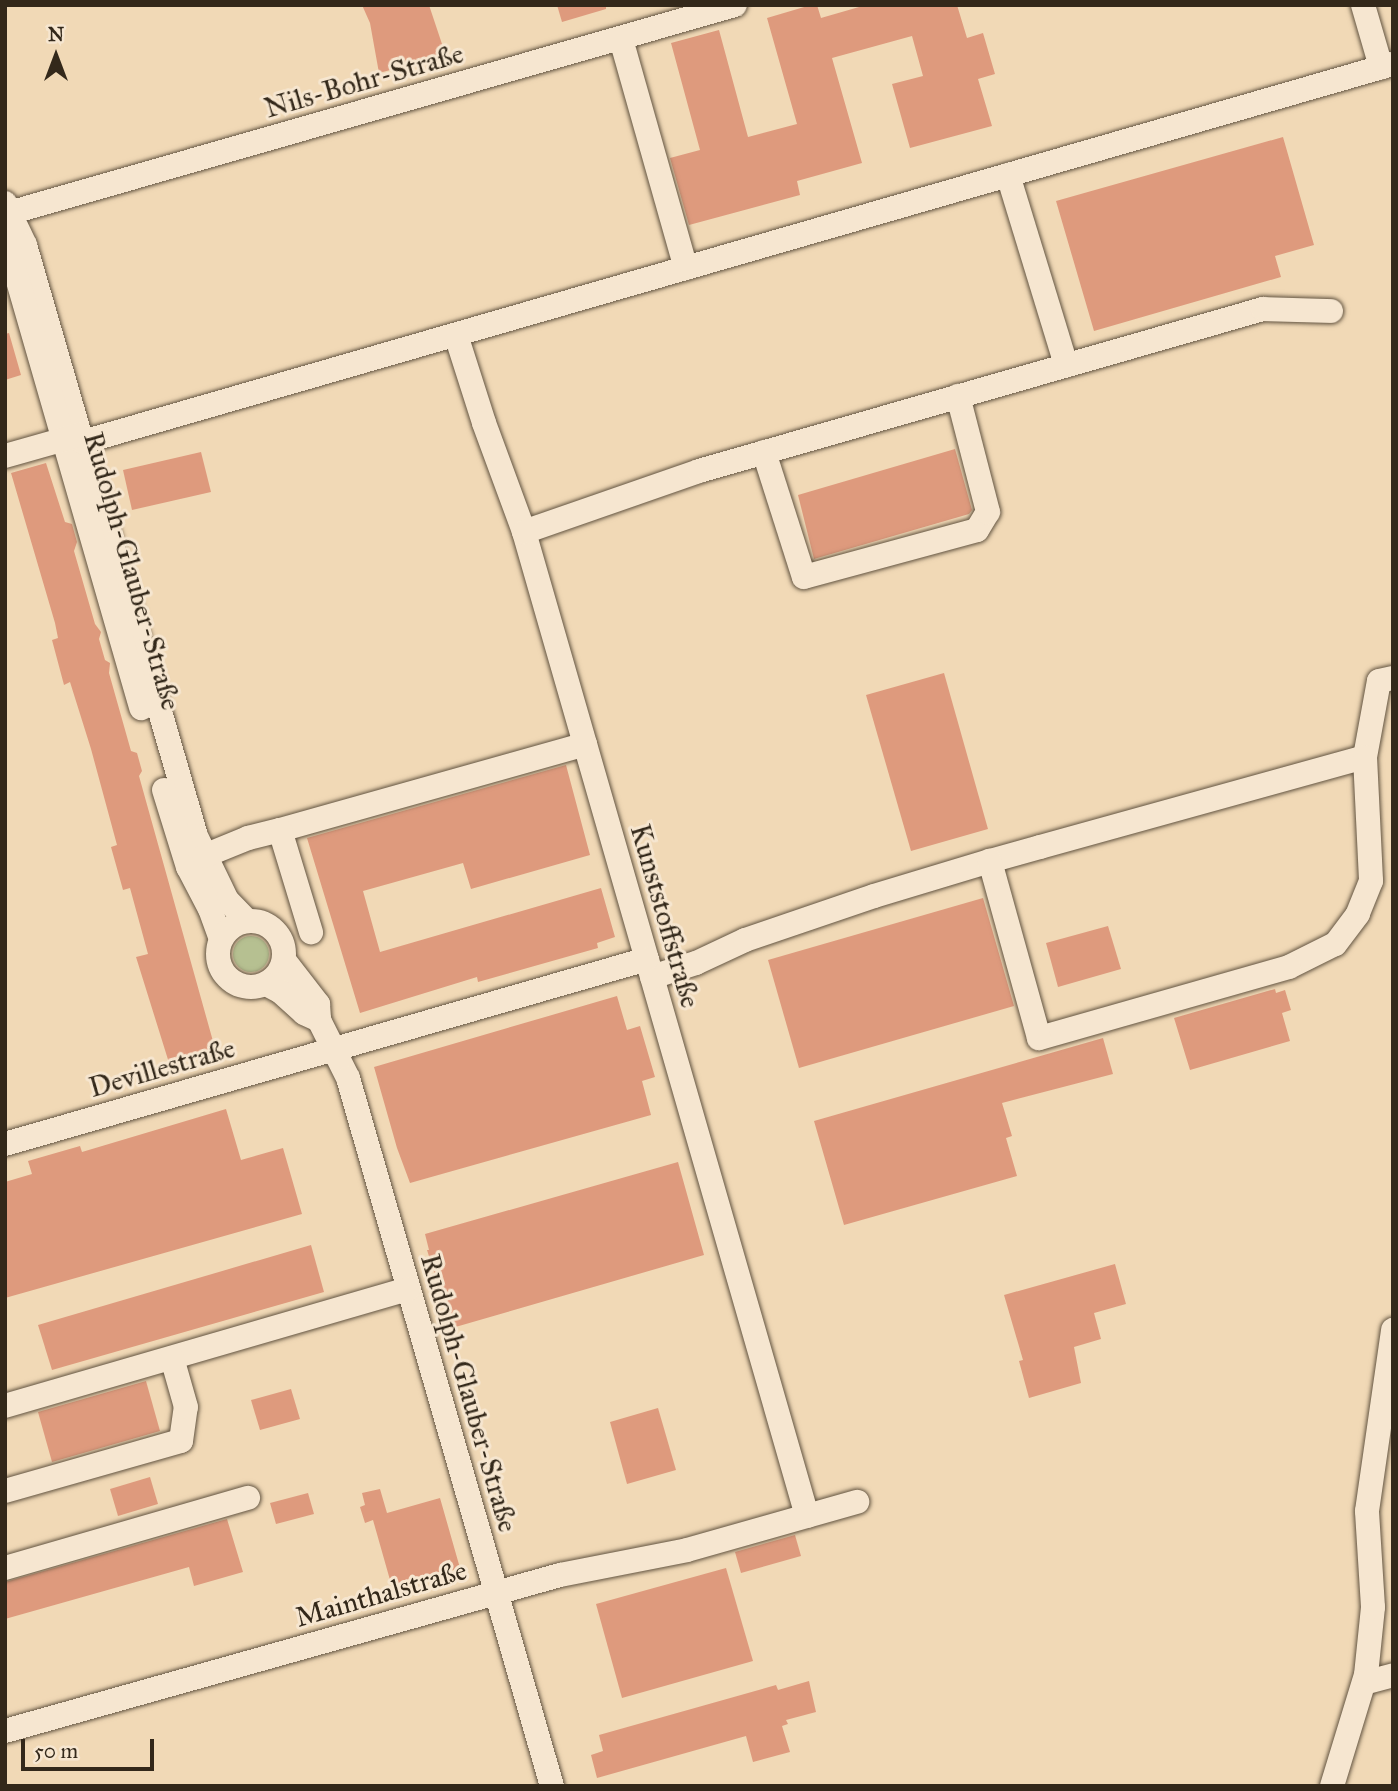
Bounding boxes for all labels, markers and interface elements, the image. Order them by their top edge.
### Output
north arrow [21,21,91,91]
text: N [48,23,64,46]
street label: Nils-Bohr-Straße [261,37,467,125]
street label: Rudolph-Glauber-Straße [76,428,188,714]
street label: Kunststoffstraße [623,820,707,1012]
street label: Devillestraße [85,1031,239,1105]
street label: Rudolph-Glauber-Straße [413,1250,525,1536]
street label: Mainthalstraße [291,1553,471,1635]
scale bar [24,1724,158,1768]
text: 50 m [34,1738,78,1764]

